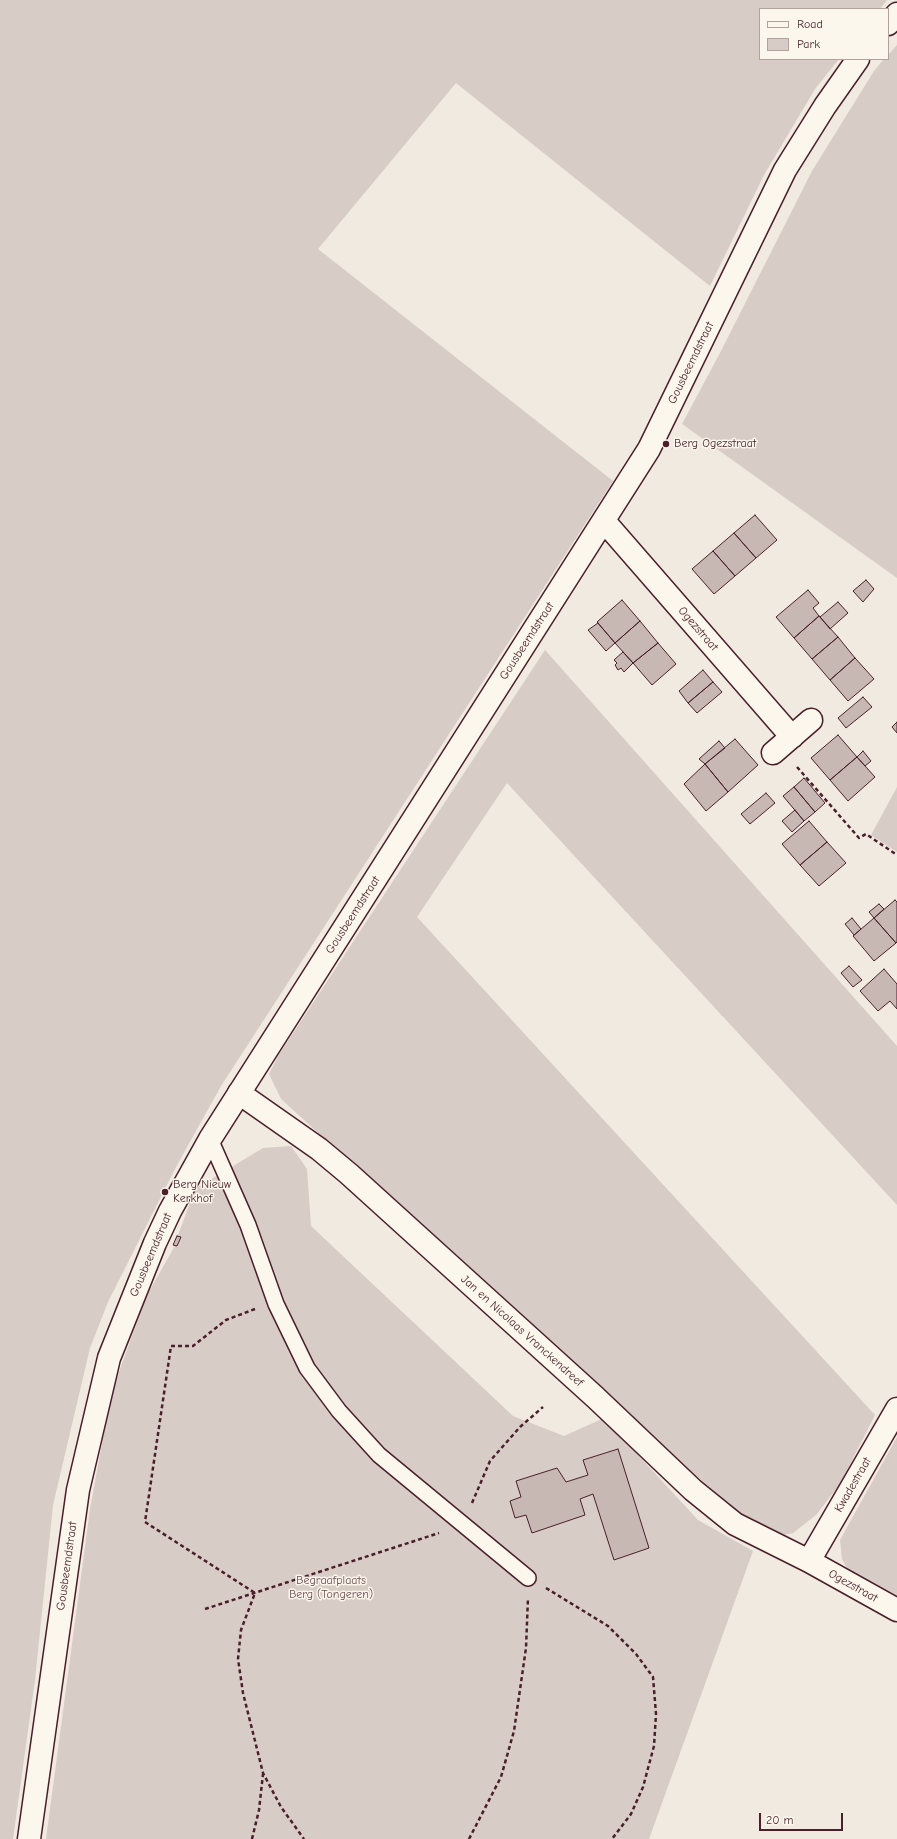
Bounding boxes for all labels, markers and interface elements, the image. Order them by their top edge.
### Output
legend [759,8,889,60]
text: Road [797,17,823,31]
text: Park [797,37,820,51]
street label: Gousbeemdstraat [665,320,717,406]
place label: Berg Ogezstraat [674,437,756,451]
marker: Berg Ogezstraat [661,439,671,449]
street label: Gousbeemdstraat [497,600,557,682]
street label: Ogezstraat [675,604,721,654]
street label: Gousbeemdstraat [323,874,383,956]
place label: Berg Nieuw Kerkhof [173,1178,231,1206]
marker: Berg Nieuw Kerkhof [160,1187,170,1197]
street label: Gousbeemdstraat [127,1211,175,1299]
street label: Jan en Nicolaas Vranckendreef [458,1272,586,1390]
street label: Kwadestraat [832,1455,874,1515]
street label: Gousbeemdstraat [54,1521,80,1611]
street label: Ogezstraat [826,1567,880,1605]
park label: Begraafplaats Berg (Tongeren) [289,1574,373,1602]
scale bar [761,1805,845,1831]
text: 20 m [766,1813,794,1827]

